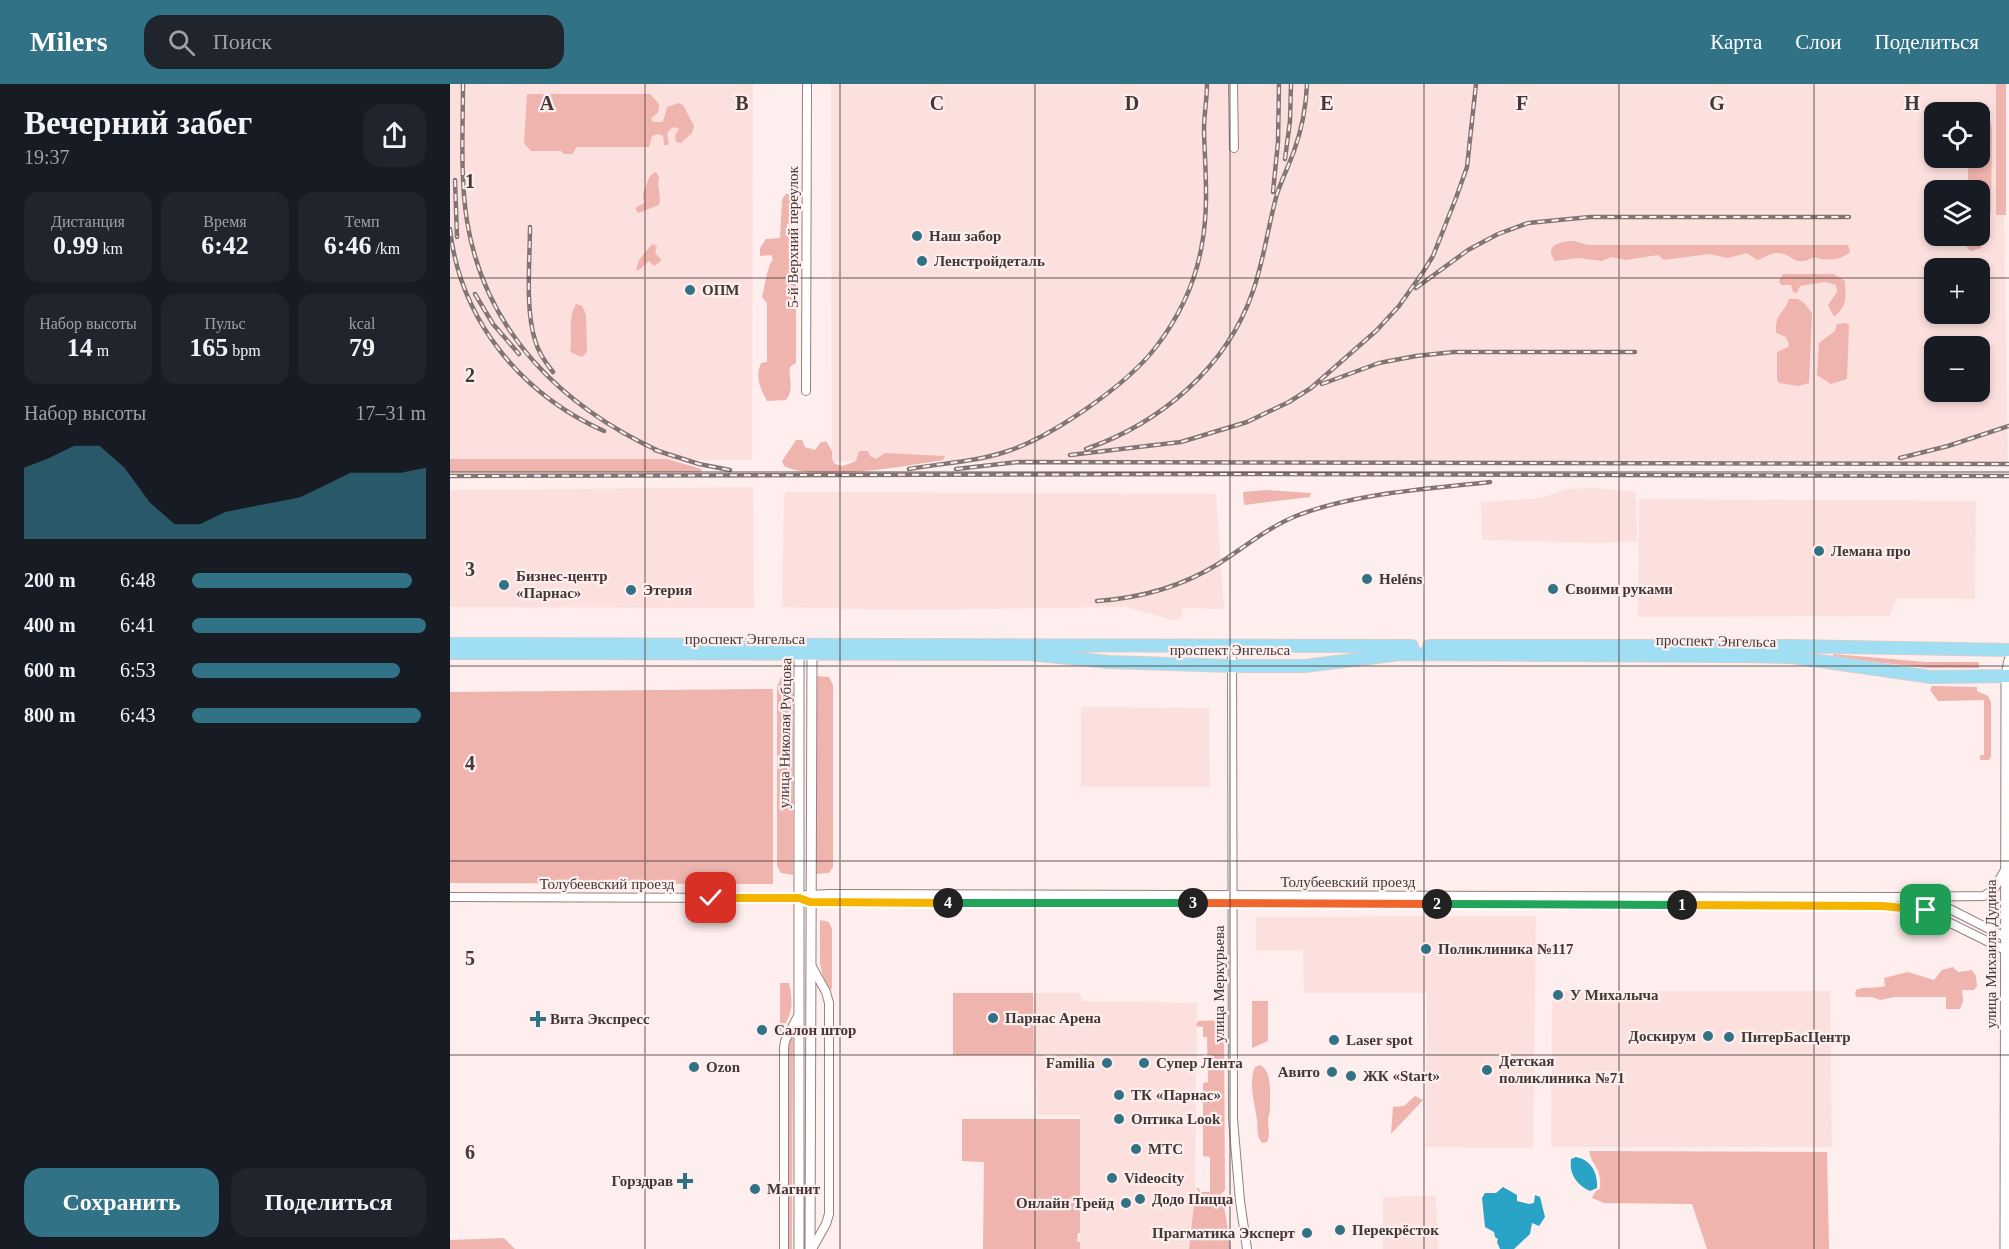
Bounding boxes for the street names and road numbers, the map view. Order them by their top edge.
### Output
street label: 5-й Верхний переулок [785,166,801,308]
street label: проспект Энгельса [685,631,806,647]
street label: проспект Энгельса [1656,632,1777,650]
street label: проспект Энгельса [1170,642,1291,658]
street label: улица Николая Рубцова [776,657,794,808]
street label: Толубеевский проезд [1281,874,1416,890]
street label: Толубеевский проезд [540,876,675,892]
street label: улица Михаила Дудина [1983,879,1999,1029]
street label: улица Меркурьева [1211,925,1227,1043]

